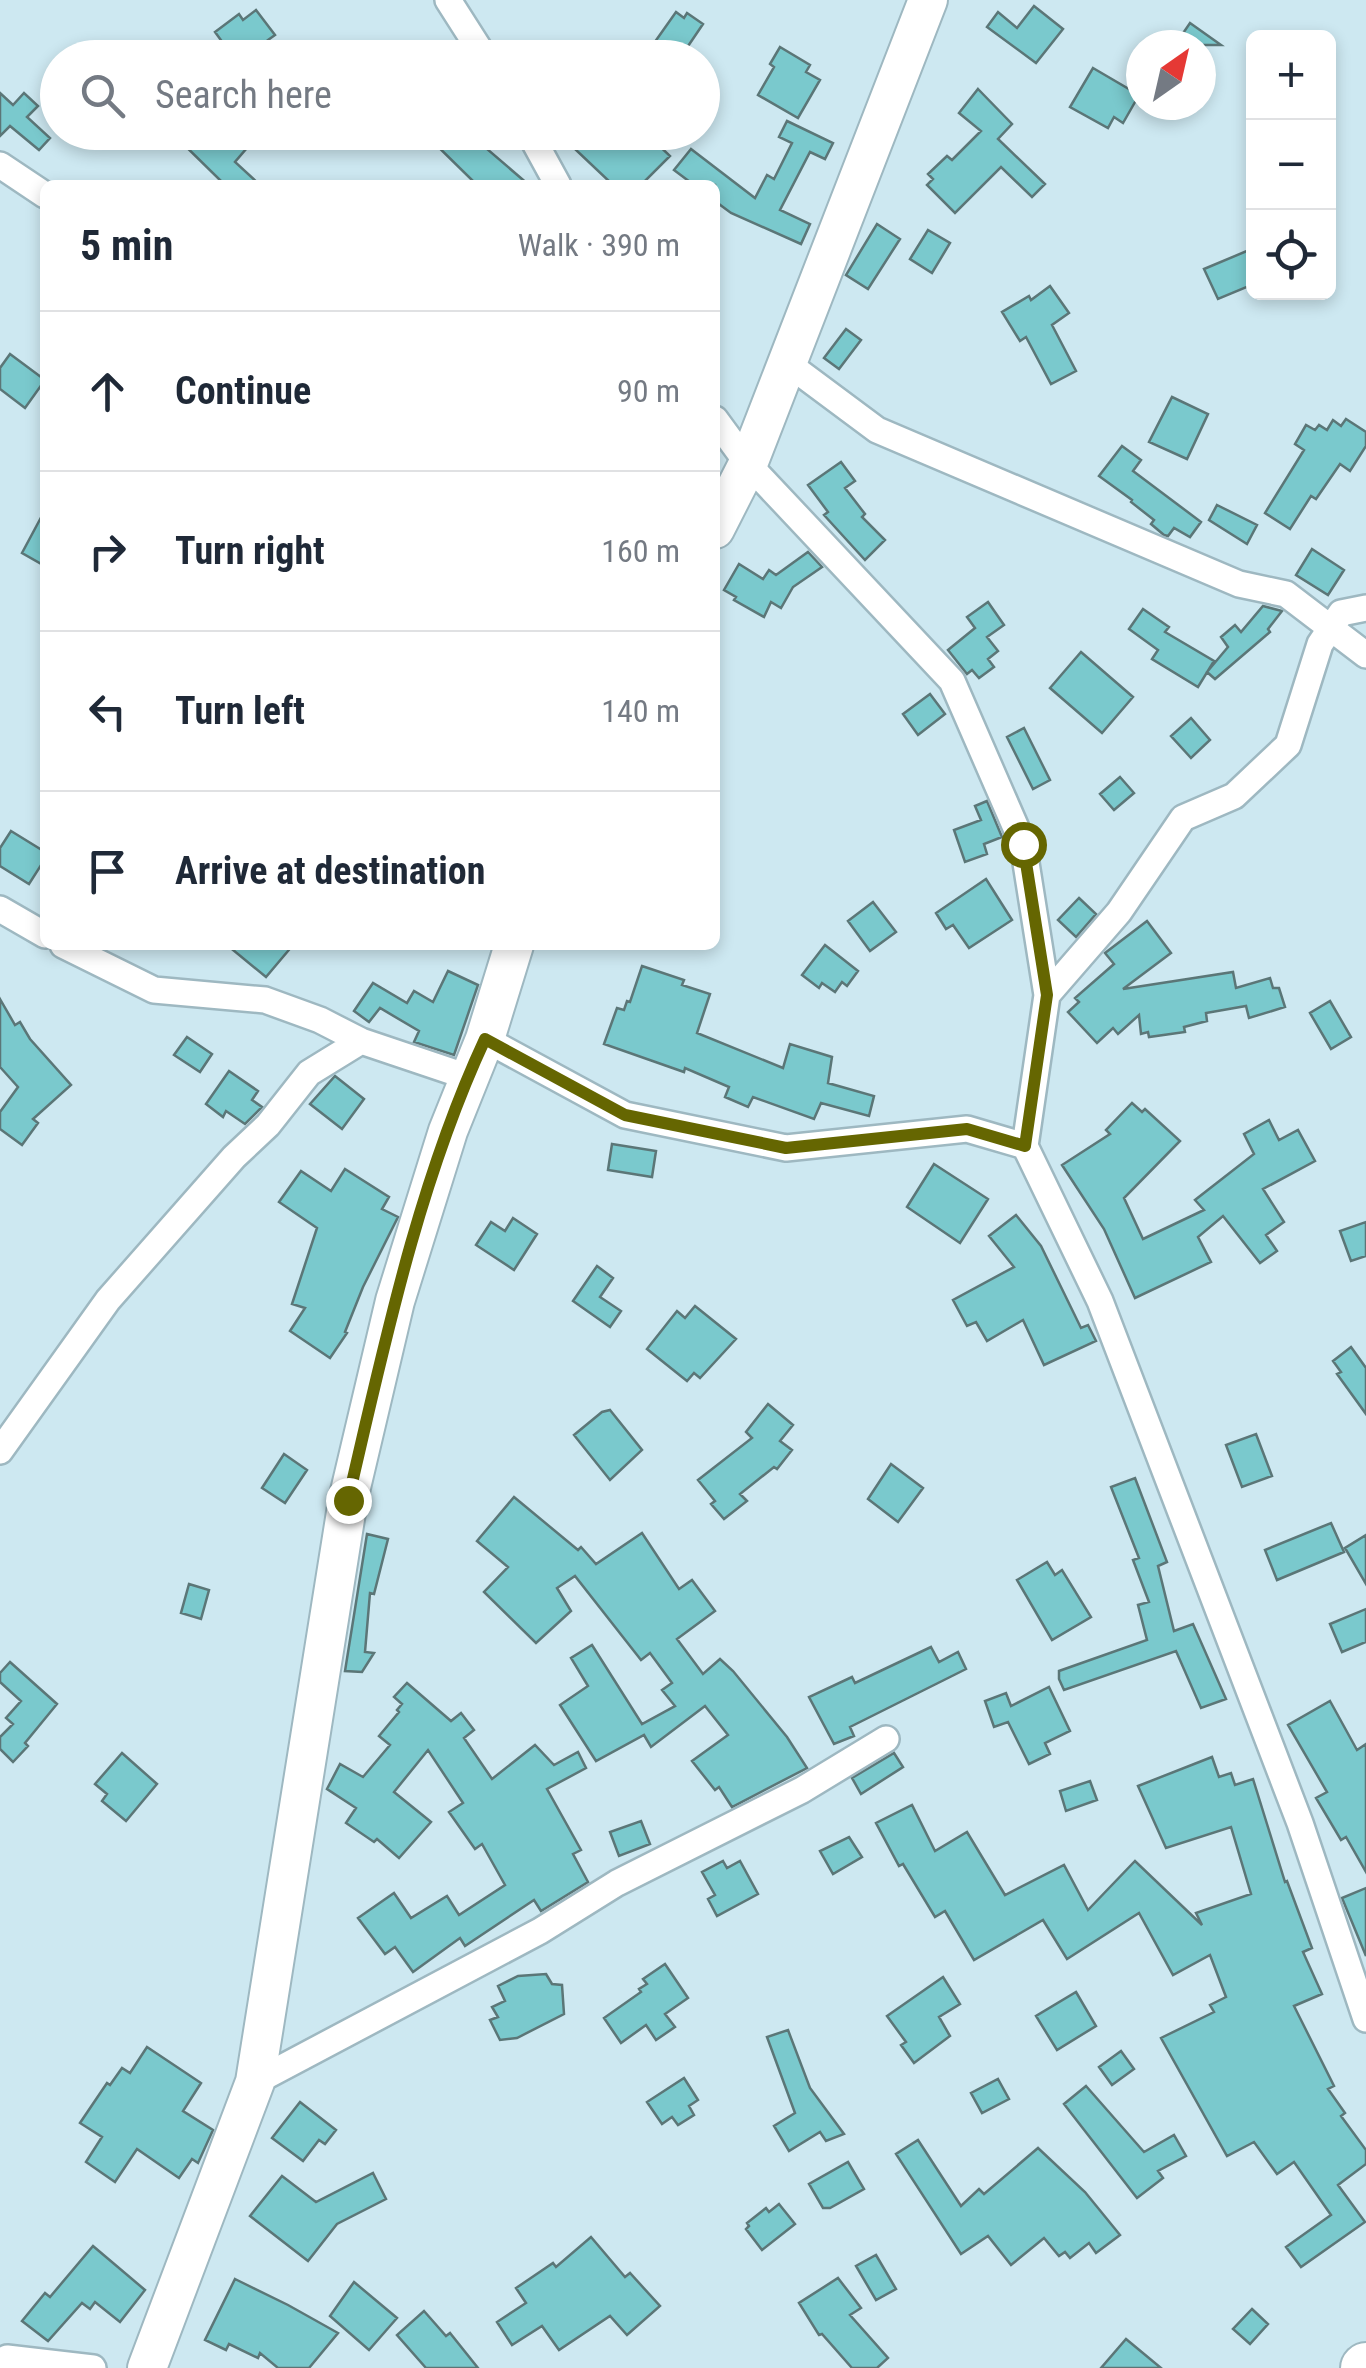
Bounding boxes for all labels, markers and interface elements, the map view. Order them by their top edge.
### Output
north arrow [1126,30,1216,120]
map controls [1246,30,1336,300]
button: + [1246,30,1336,120]
search box [40,40,720,150]
icon: search [75,68,130,123]
text: Search here [155,73,332,117]
button: − [1246,120,1336,210]
button: locate [1246,210,1336,300]
text: 5 min [80,221,173,270]
text: Walk · 390 m [518,226,680,264]
icon: ahead [80,364,135,419]
text: Continue [175,369,311,413]
text: 90 m [617,372,680,410]
icon: right [80,524,135,579]
text: Turn right [175,529,325,573]
text: 160 m [601,532,680,570]
icon: left [80,684,135,739]
text: Turn left [175,689,305,733]
text: 140 m [601,692,680,730]
route start [1001,822,1047,868]
icon: arrive [80,844,135,899]
text: Arrive at destination [175,849,485,893]
route end [326,1478,372,1524]

